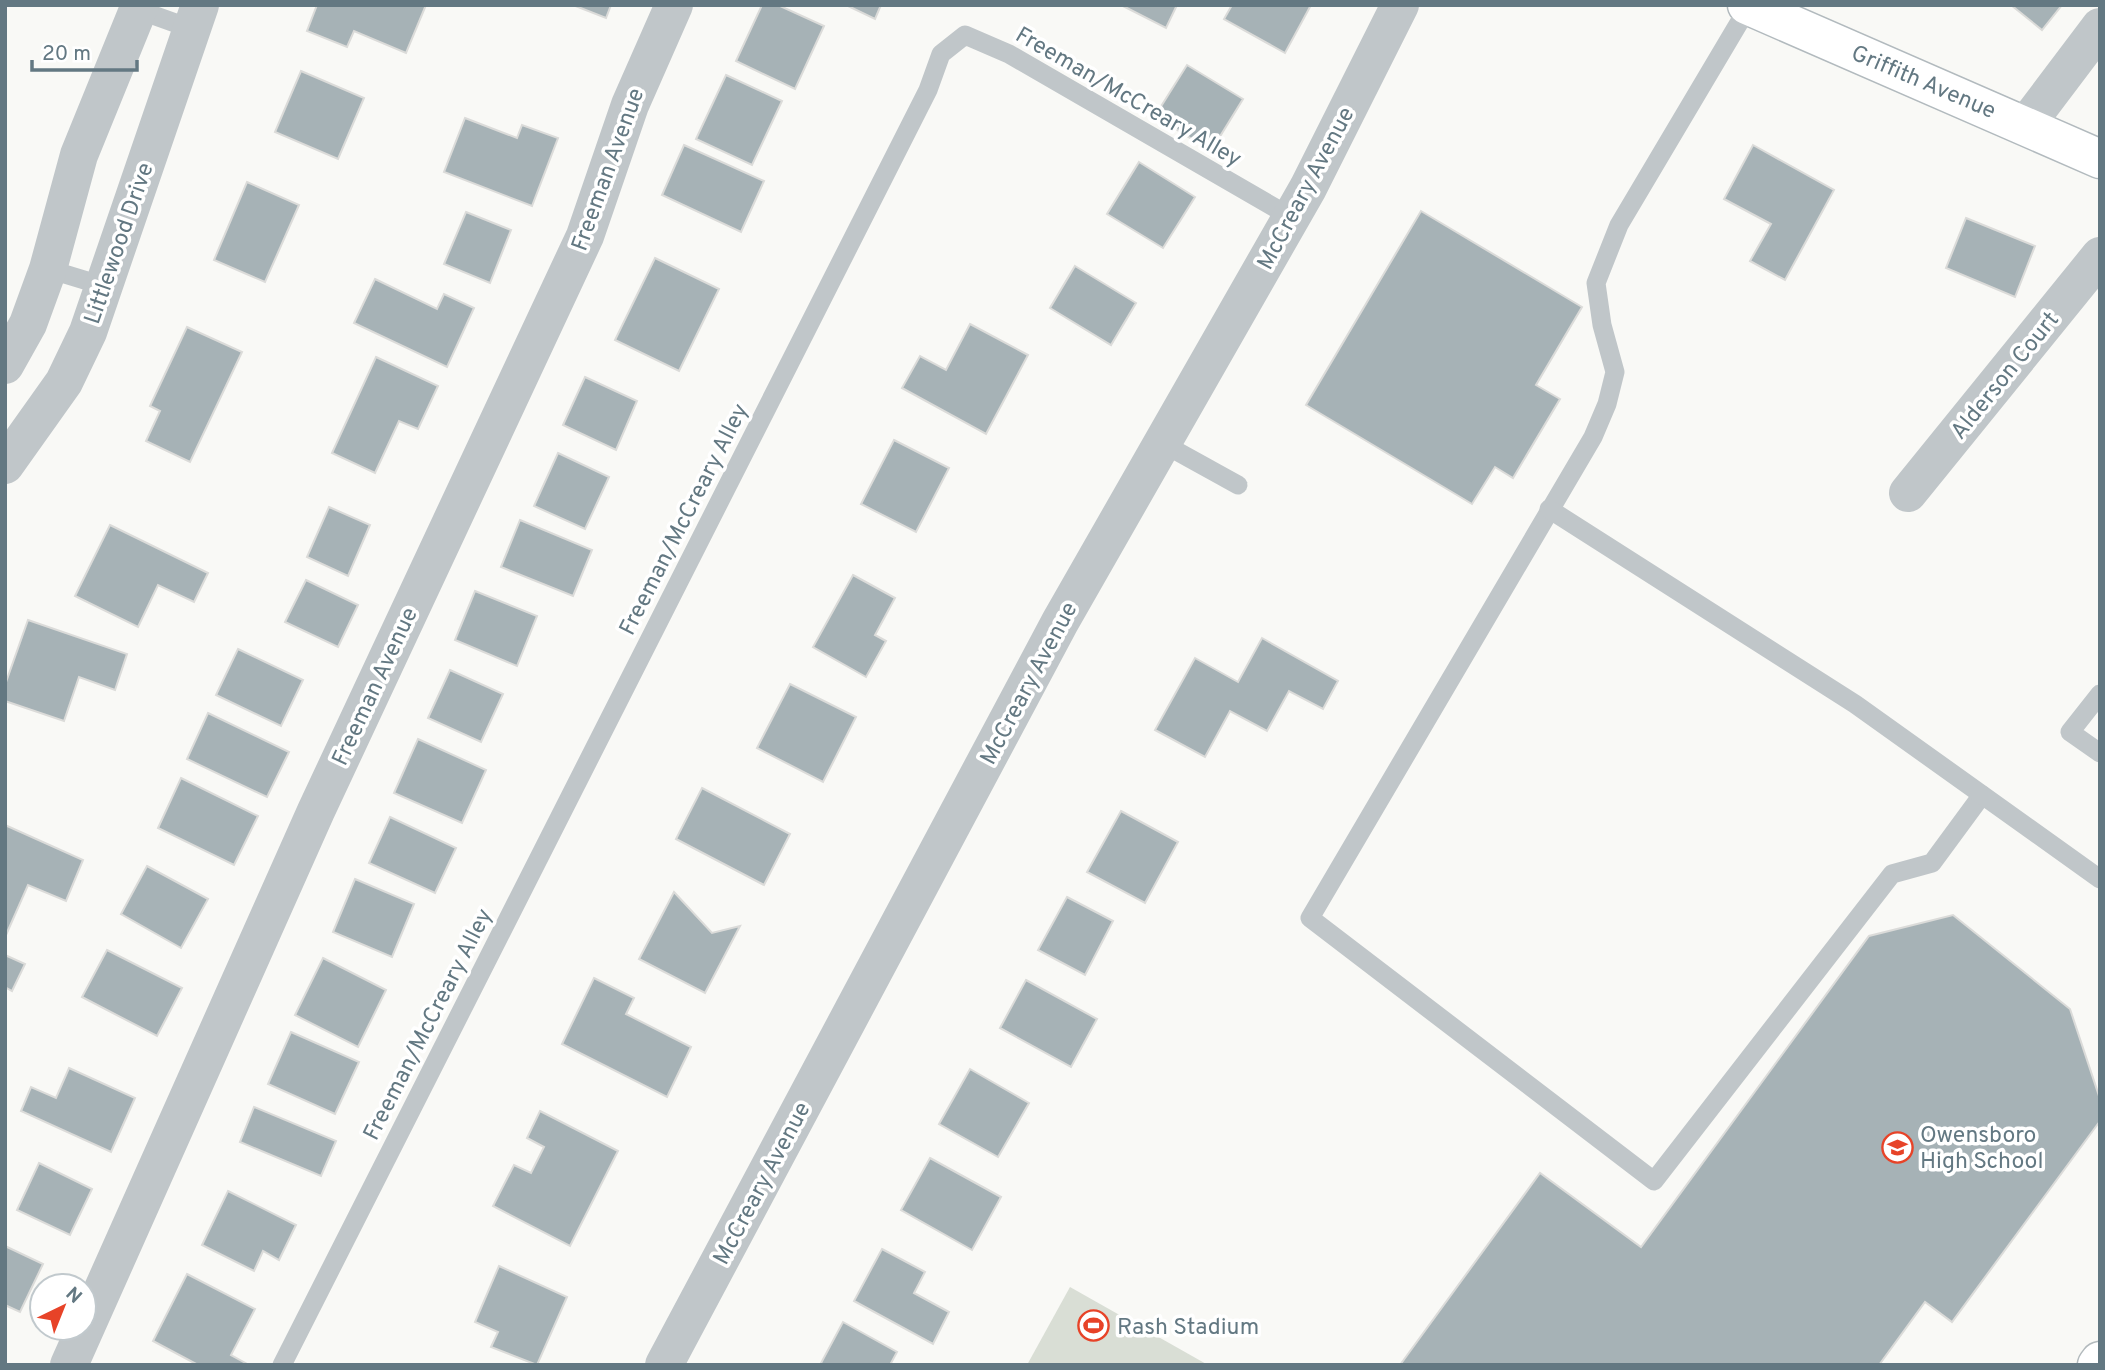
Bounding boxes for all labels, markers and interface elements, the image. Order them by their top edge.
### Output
street label: Freeman/McCreary Alley [1010,22,1246,175]
scale bar [32,28,136,72]
street label: Griffith Avenue [1846,40,2000,127]
text: 20 m [42,41,91,68]
street label: Freeman Avenue [566,84,652,255]
street label: McCreary Avenue [1252,103,1362,276]
street label: Littlewood Drive [79,159,162,328]
street label: Alderson Court [1945,307,2066,446]
street label: Freeman/McCreary Alley [614,399,756,641]
street label: McCreary Avenue [975,598,1085,771]
street label: Freeman Avenue [327,603,426,771]
street label: Freeman/McCreary Alley [358,904,500,1146]
street label: McCreary Avenue [708,1098,818,1271]
place label: Owensboro High School [1920,1122,2043,1177]
school or university icon: Owensboro High School [1880,1130,1914,1164]
north arrow [28,1272,98,1342]
text: N [60,1283,86,1309]
sports icon: Rash Stadium [1077,1309,1111,1343]
place label: Rash Stadium [1117,1314,1259,1343]

